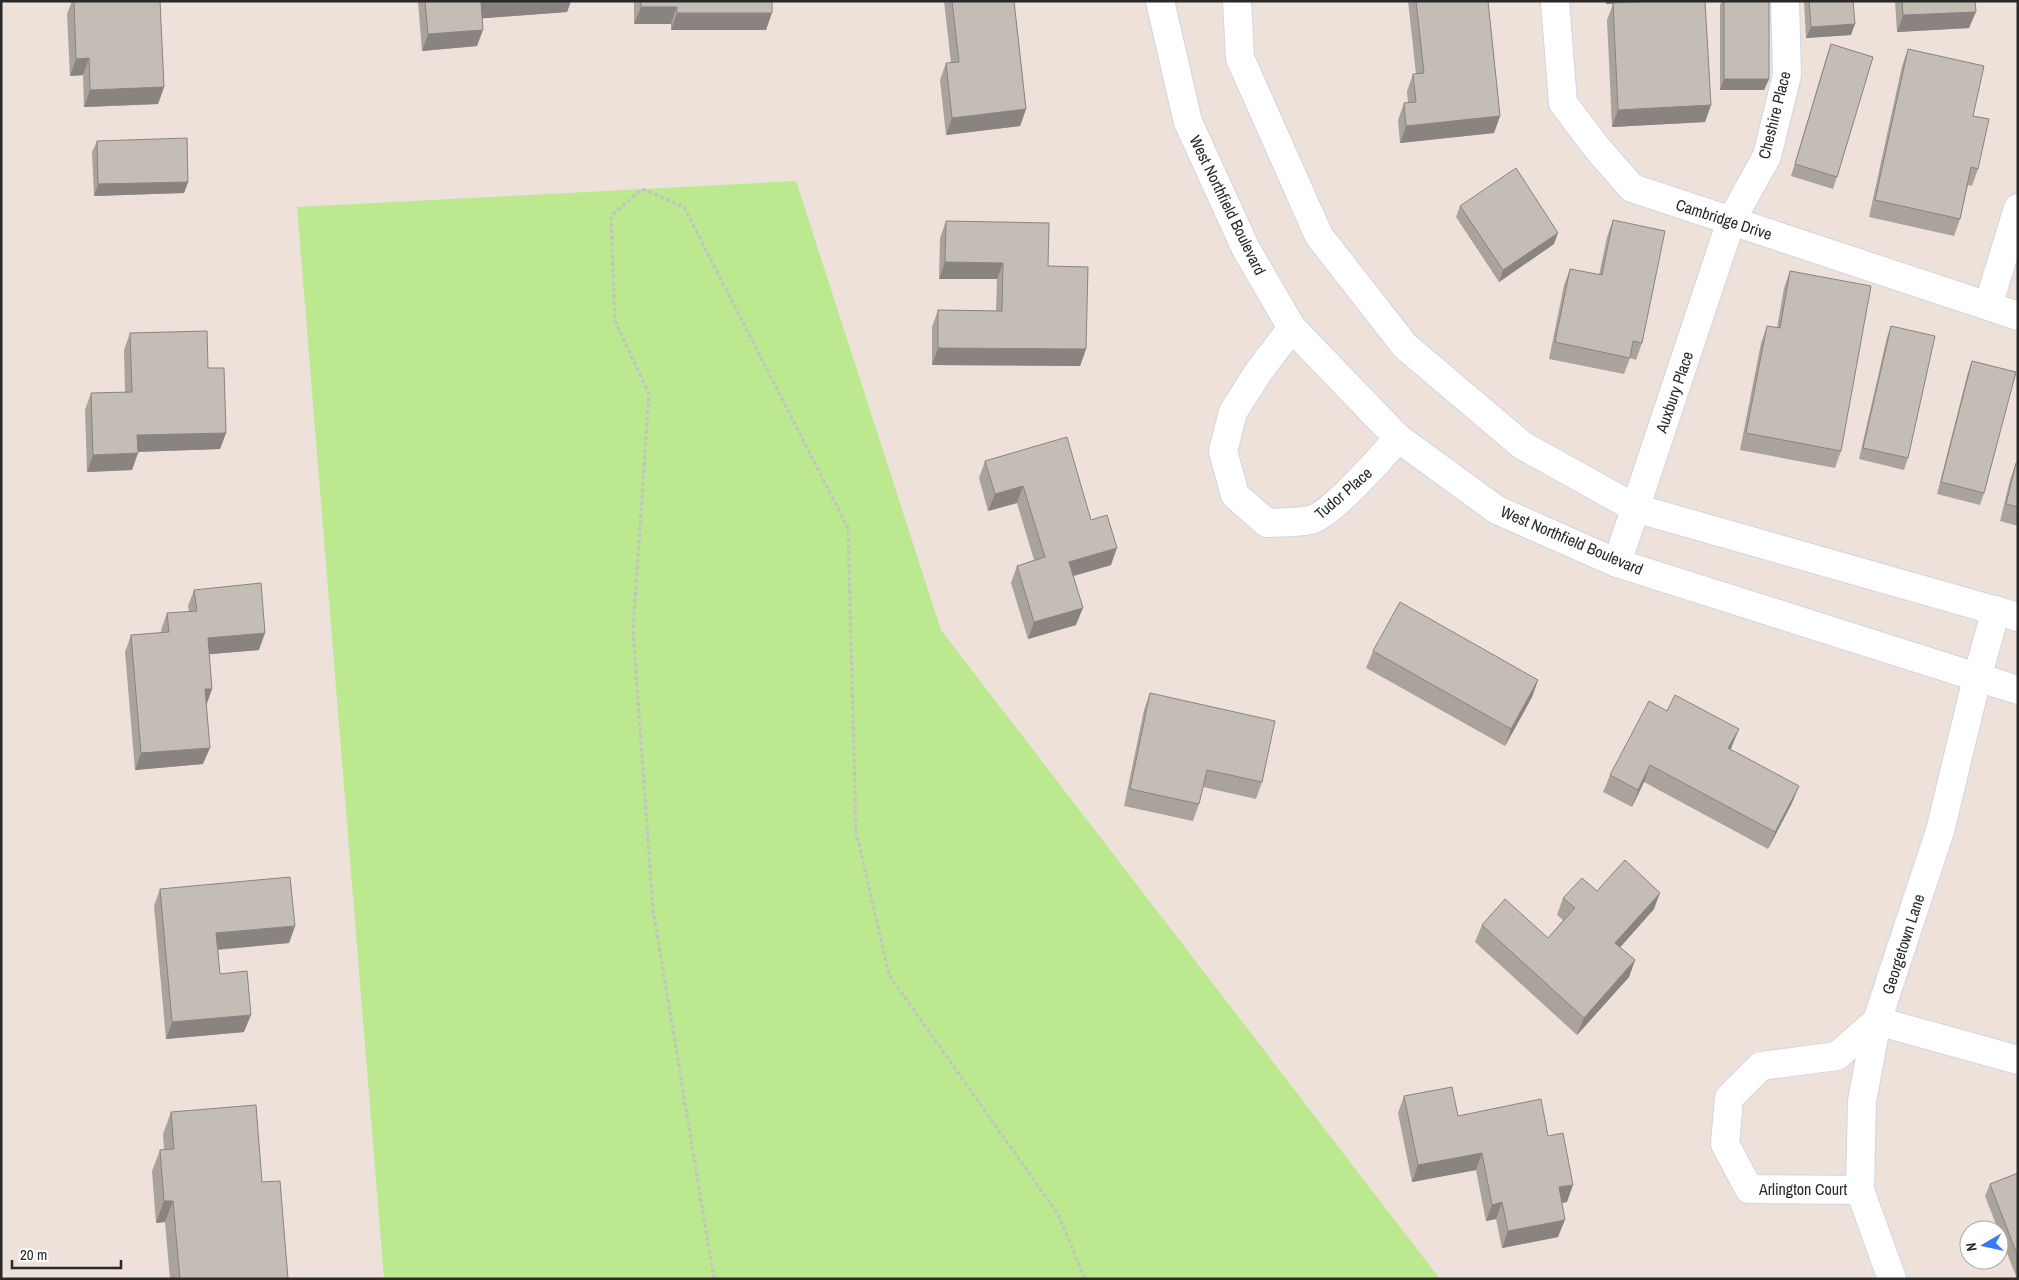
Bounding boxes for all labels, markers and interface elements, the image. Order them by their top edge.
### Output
street label: Cheshire Place [1752,69,1796,161]
street label: West Northfield Boulevard [1185,131,1271,279]
street label: Cambridge Drive [1673,193,1775,245]
street label: Auxbury Place [1650,348,1698,437]
street label: Tudor Place [1310,462,1376,524]
street label: West Northfield Boulevard [1497,500,1647,580]
street label: Georgetown Lane [1876,891,1930,997]
street label: Arlington Court [1758,1178,1847,1200]
north arrow [1959,1220,2009,1270]
scale bar [12,1238,121,1270]
text: N [1962,1242,1981,1253]
text: 20 m [20,1244,47,1265]

